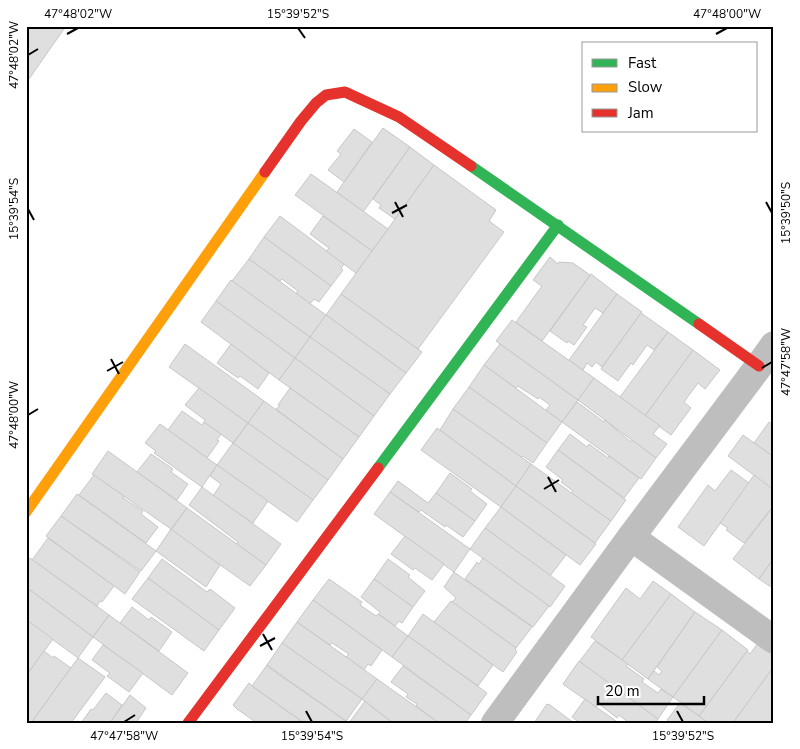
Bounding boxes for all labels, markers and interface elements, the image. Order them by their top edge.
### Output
text: 47°48'02"W [44,6,112,22]
text: 15°39'52"S [267,6,329,22]
text: 47°48'00"W [693,6,761,22]
text: 47°48'02"W [6,21,22,89]
legend [582,42,758,132]
text: Fast [628,53,657,73]
text: Slow [628,77,663,97]
text: Jam [627,103,654,123]
text: 15°39'54"S [6,178,22,240]
text: 15°39'50"S [778,182,794,244]
text: 47°47'58"W [778,328,794,396]
text: 47°48'00"W [6,381,22,449]
scale bar [598,674,704,706]
text: 20 m [605,681,640,701]
text: 47°47'58"W [90,728,158,744]
text: 15°39'54"S [281,728,343,744]
text: 15°39'52"S [652,728,714,744]

